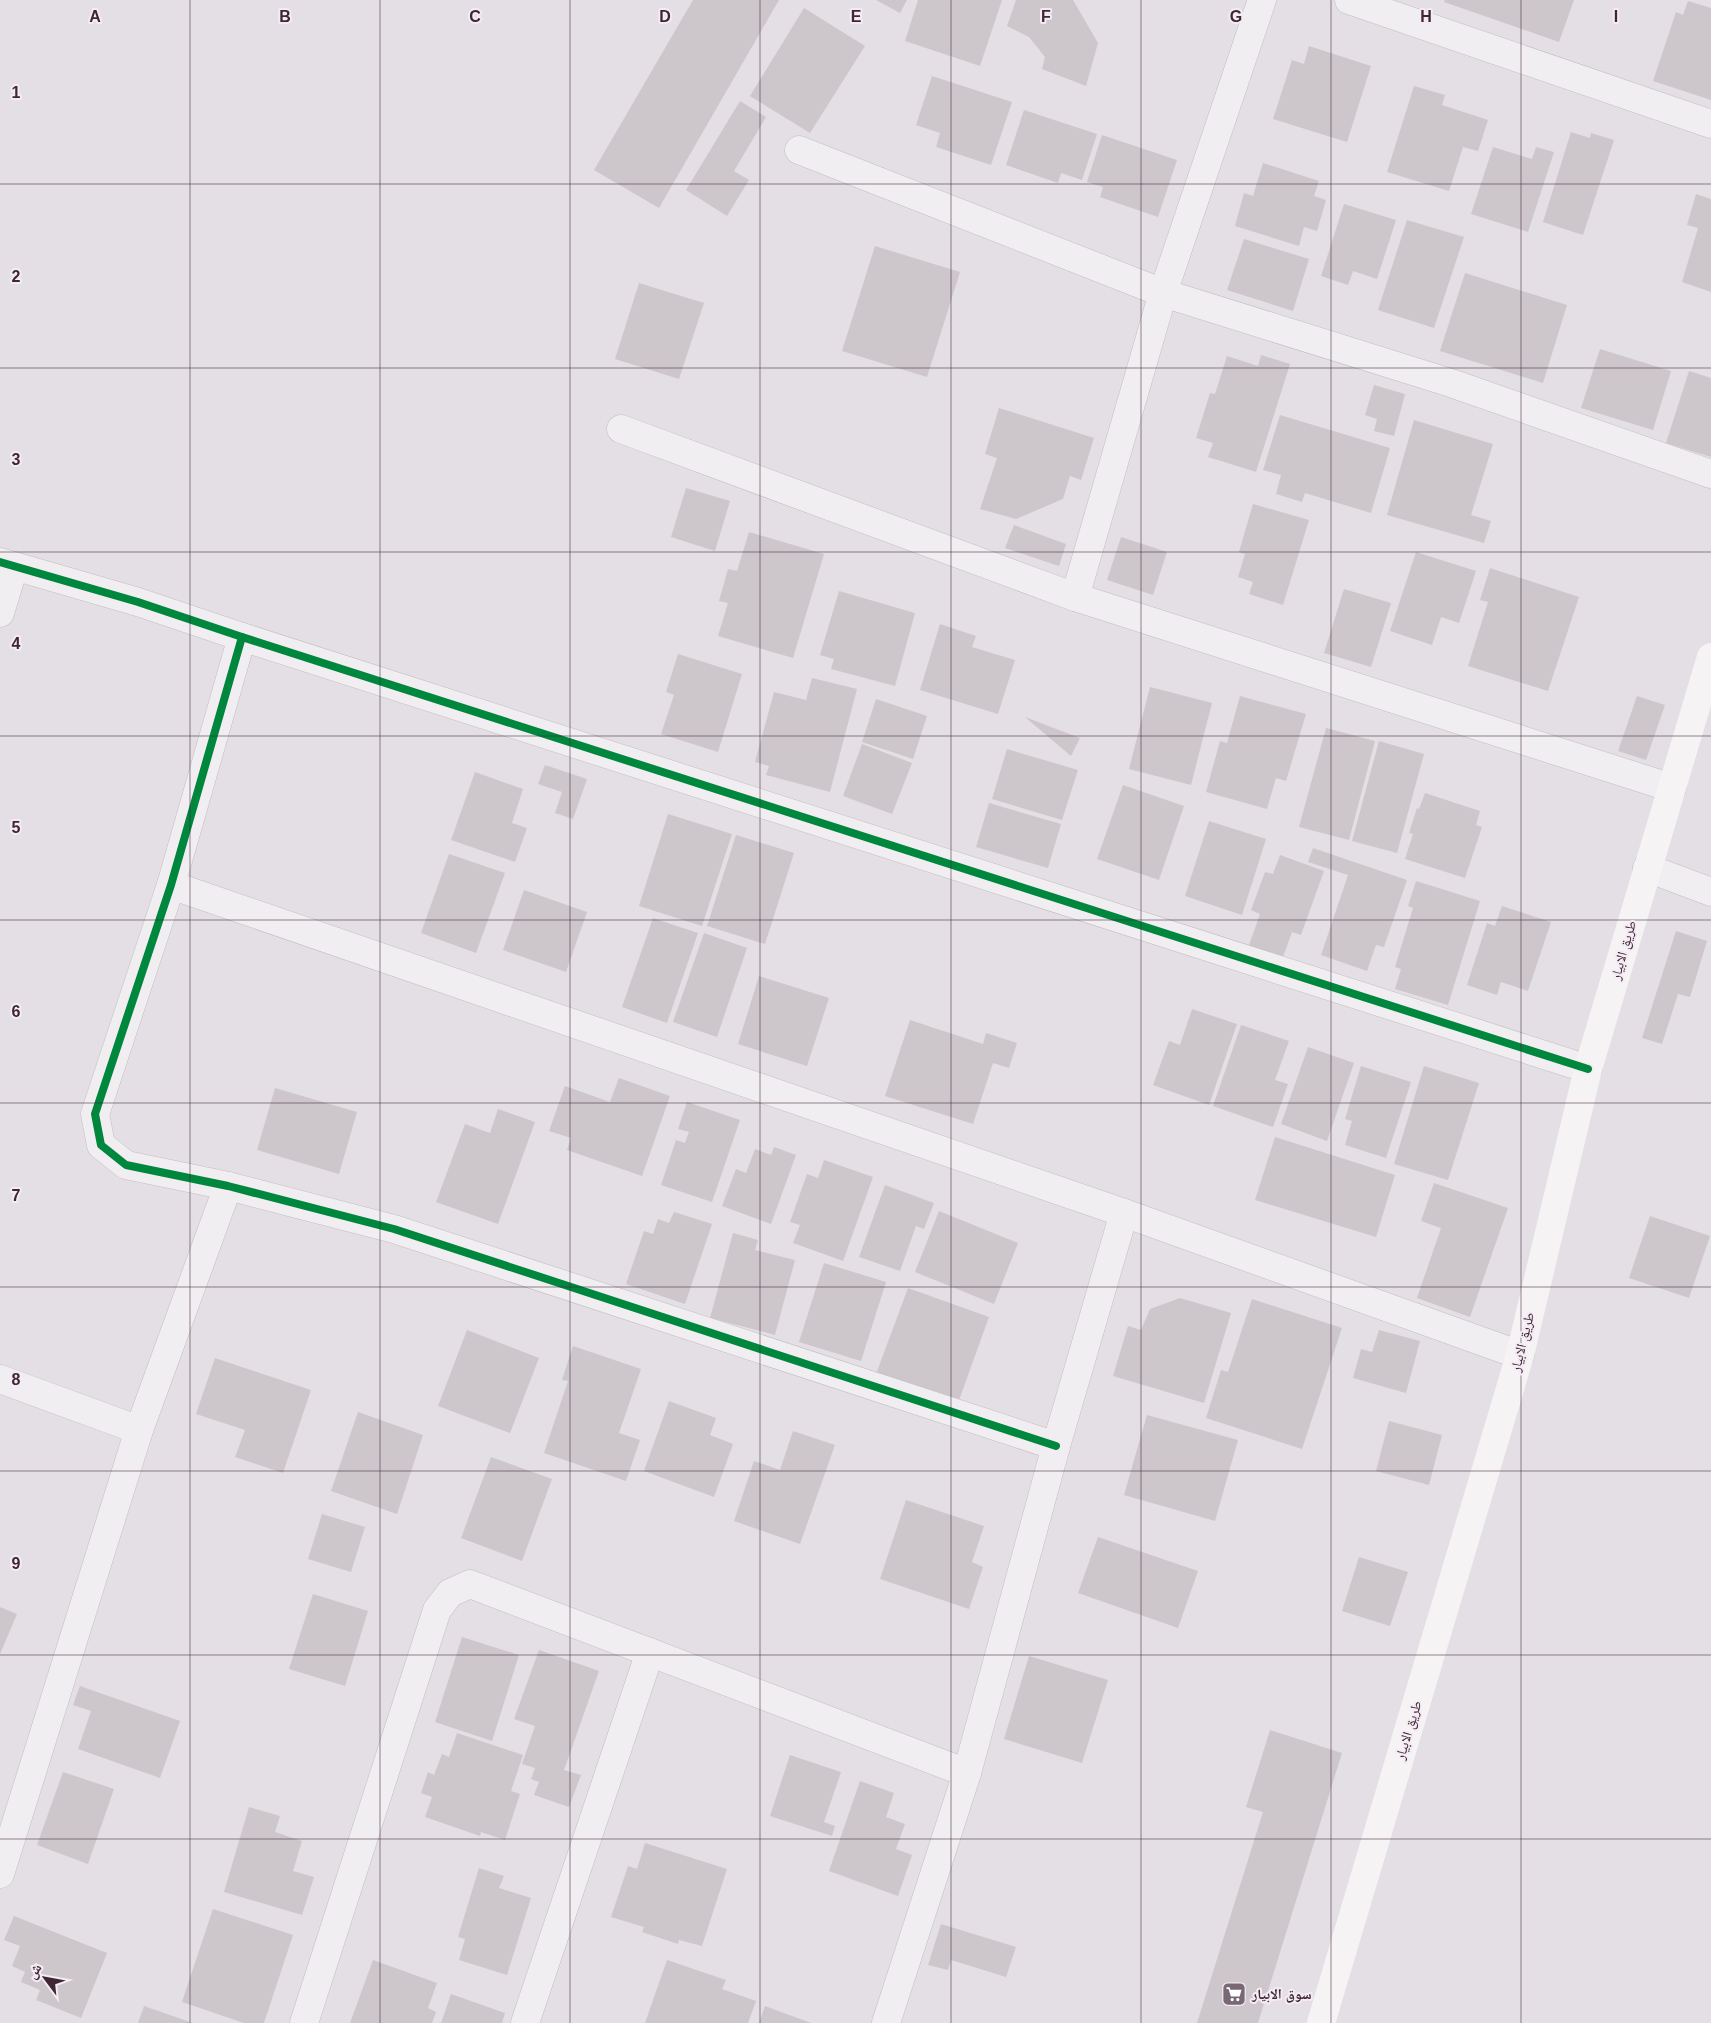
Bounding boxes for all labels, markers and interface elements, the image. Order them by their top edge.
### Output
text: A [89,8,101,25]
text: B [279,8,291,25]
text: C [469,8,481,25]
text: D [659,8,671,25]
text: E [851,8,862,25]
text: F [1041,8,1051,25]
text: G [1230,8,1242,25]
text: H [1420,8,1432,25]
text: I [1614,8,1618,25]
text: 1 [12,84,21,101]
text: 2 [12,268,21,285]
text: 3 [12,451,21,468]
text: 4 [12,635,21,652]
text: 5 [12,819,21,836]
street label: طريق الابيار [1607,918,1641,983]
text: 6 [12,1003,21,1020]
text: 7 [12,1187,21,1204]
street label: طريق الابيار [1507,1310,1539,1375]
text: 8 [12,1371,21,1388]
text: 9 [12,1555,21,1572]
street label: طريق الابيار [1391,1698,1426,1763]
north arrow [20,1953,70,2003]
text: ش [23,1960,46,1982]
supermarket icon: سوق الابيار [1221,1981,1247,2007]
place label: سوق الابيار [1251,1986,1312,2003]

